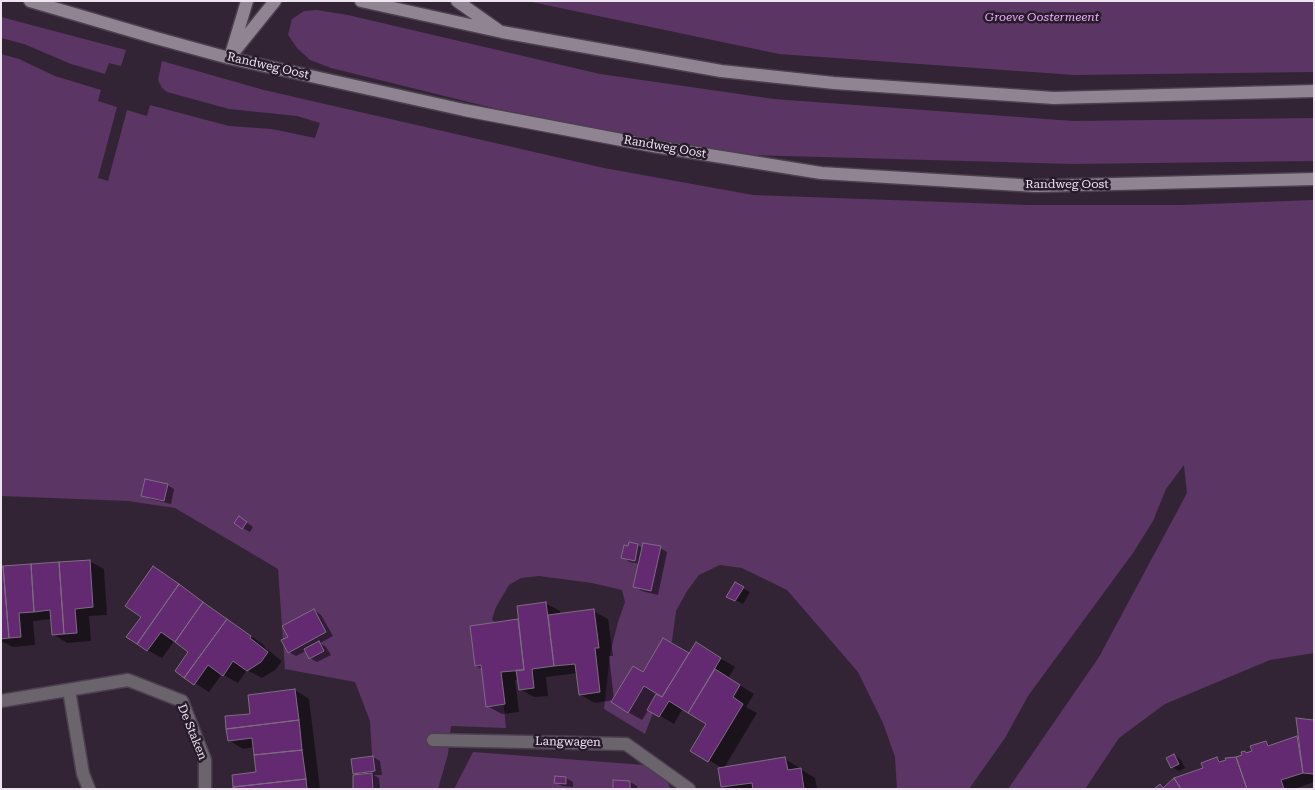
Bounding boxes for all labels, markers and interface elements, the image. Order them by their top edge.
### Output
park label: Groeve Oostermeent [985,10,1099,24]
street label: Randweg Oost [226,50,310,82]
street label: Randweg Oost [623,133,707,161]
street label: Randweg Oost [1025,177,1109,191]
street label: De Staken [174,702,210,762]
street label: Langwagen [535,734,601,750]

